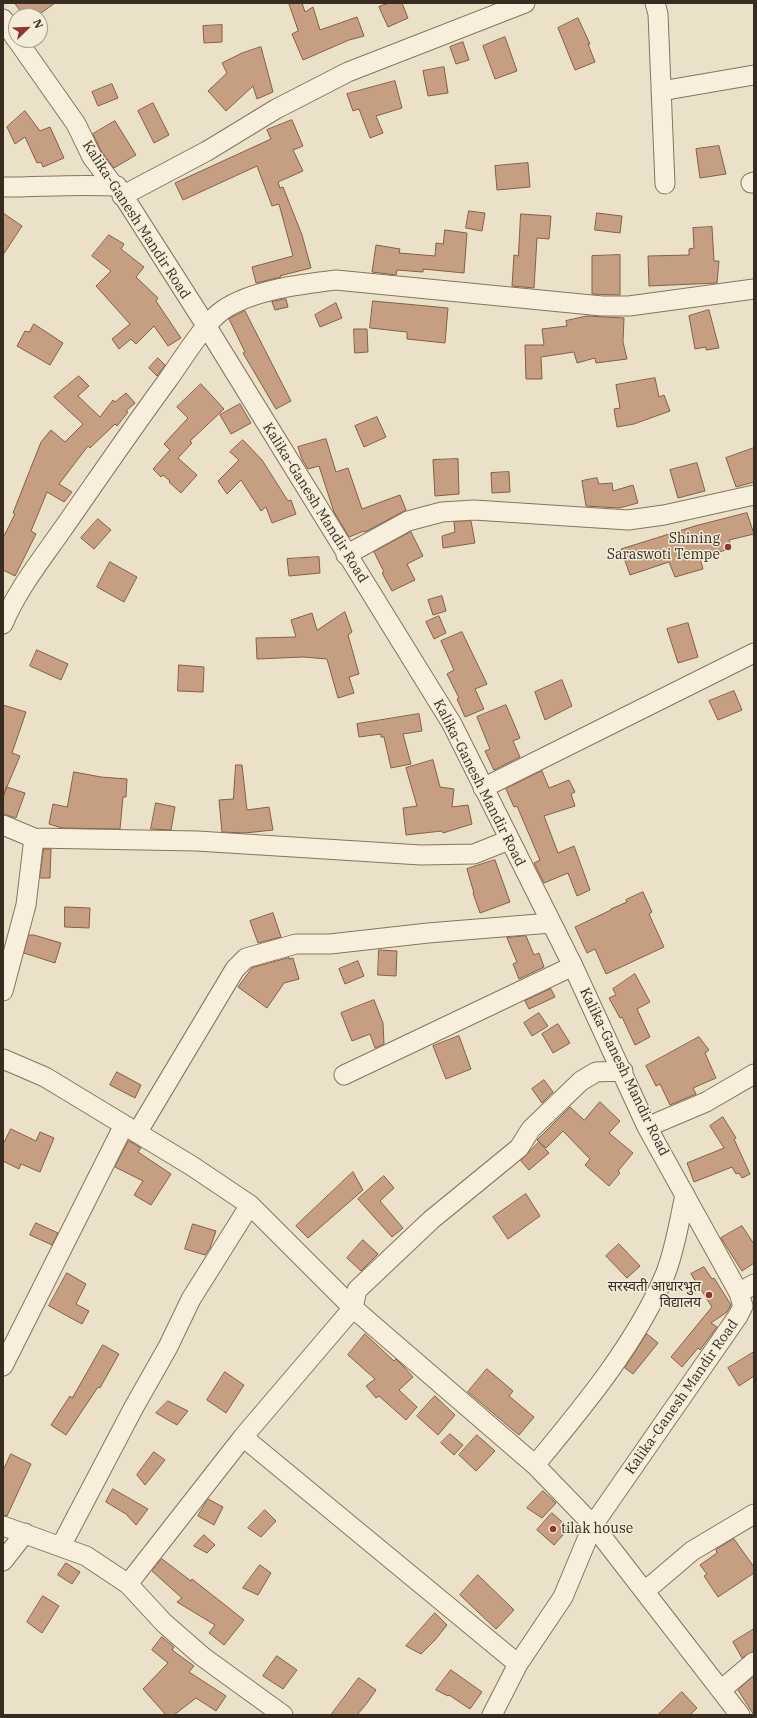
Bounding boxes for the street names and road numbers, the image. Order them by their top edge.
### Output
street label: Kalika-Ganesh Mandir Road [79,138,193,302]
street label: Kalika-Ganesh Mandir Road [259,420,371,586]
street label: Kalika-Ganesh Mandir Road [429,697,529,869]
street label: Kalika-Ganesh Mandir Road [576,985,672,1159]
street label: Kalika-Ganesh Mandir Road [622,1316,742,1478]

